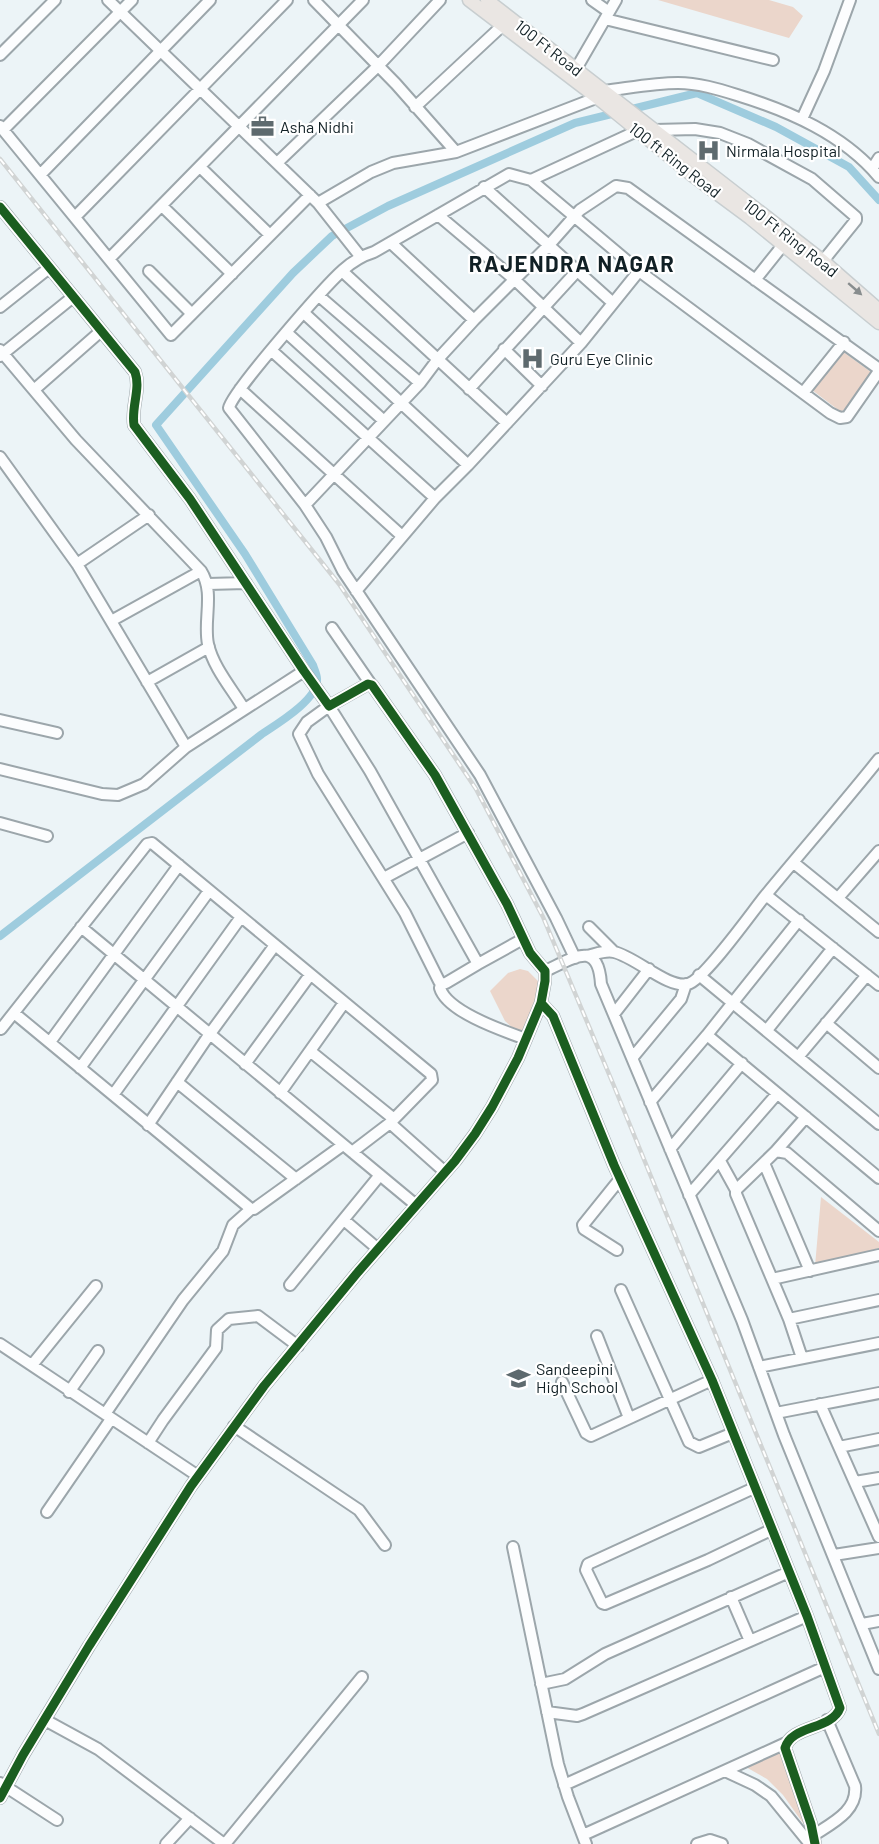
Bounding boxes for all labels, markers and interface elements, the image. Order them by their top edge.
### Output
street label: 100 Ft Road [512,15,587,80]
office icon: Asha Nidhi [249,114,275,140]
place label: Asha Nidhi [280,117,354,136]
street label: 100 ft Ring Road [626,118,725,201]
hospital icon: Nirmala Hospital [695,138,721,164]
place label: Nirmala Hospital [726,141,841,160]
street label: 100 Ft Ring Road [740,195,842,280]
district label: RAJENDRA NAGAR [469,250,675,276]
one-way arrow [847,282,862,295]
hospital icon: Guru Eye Clinic [519,346,545,372]
place label: Guru Eye Clinic [550,349,653,368]
place label: Sandeepini High School [536,1359,618,1396]
school or university icon: Sandeepini High School [505,1365,531,1391]

